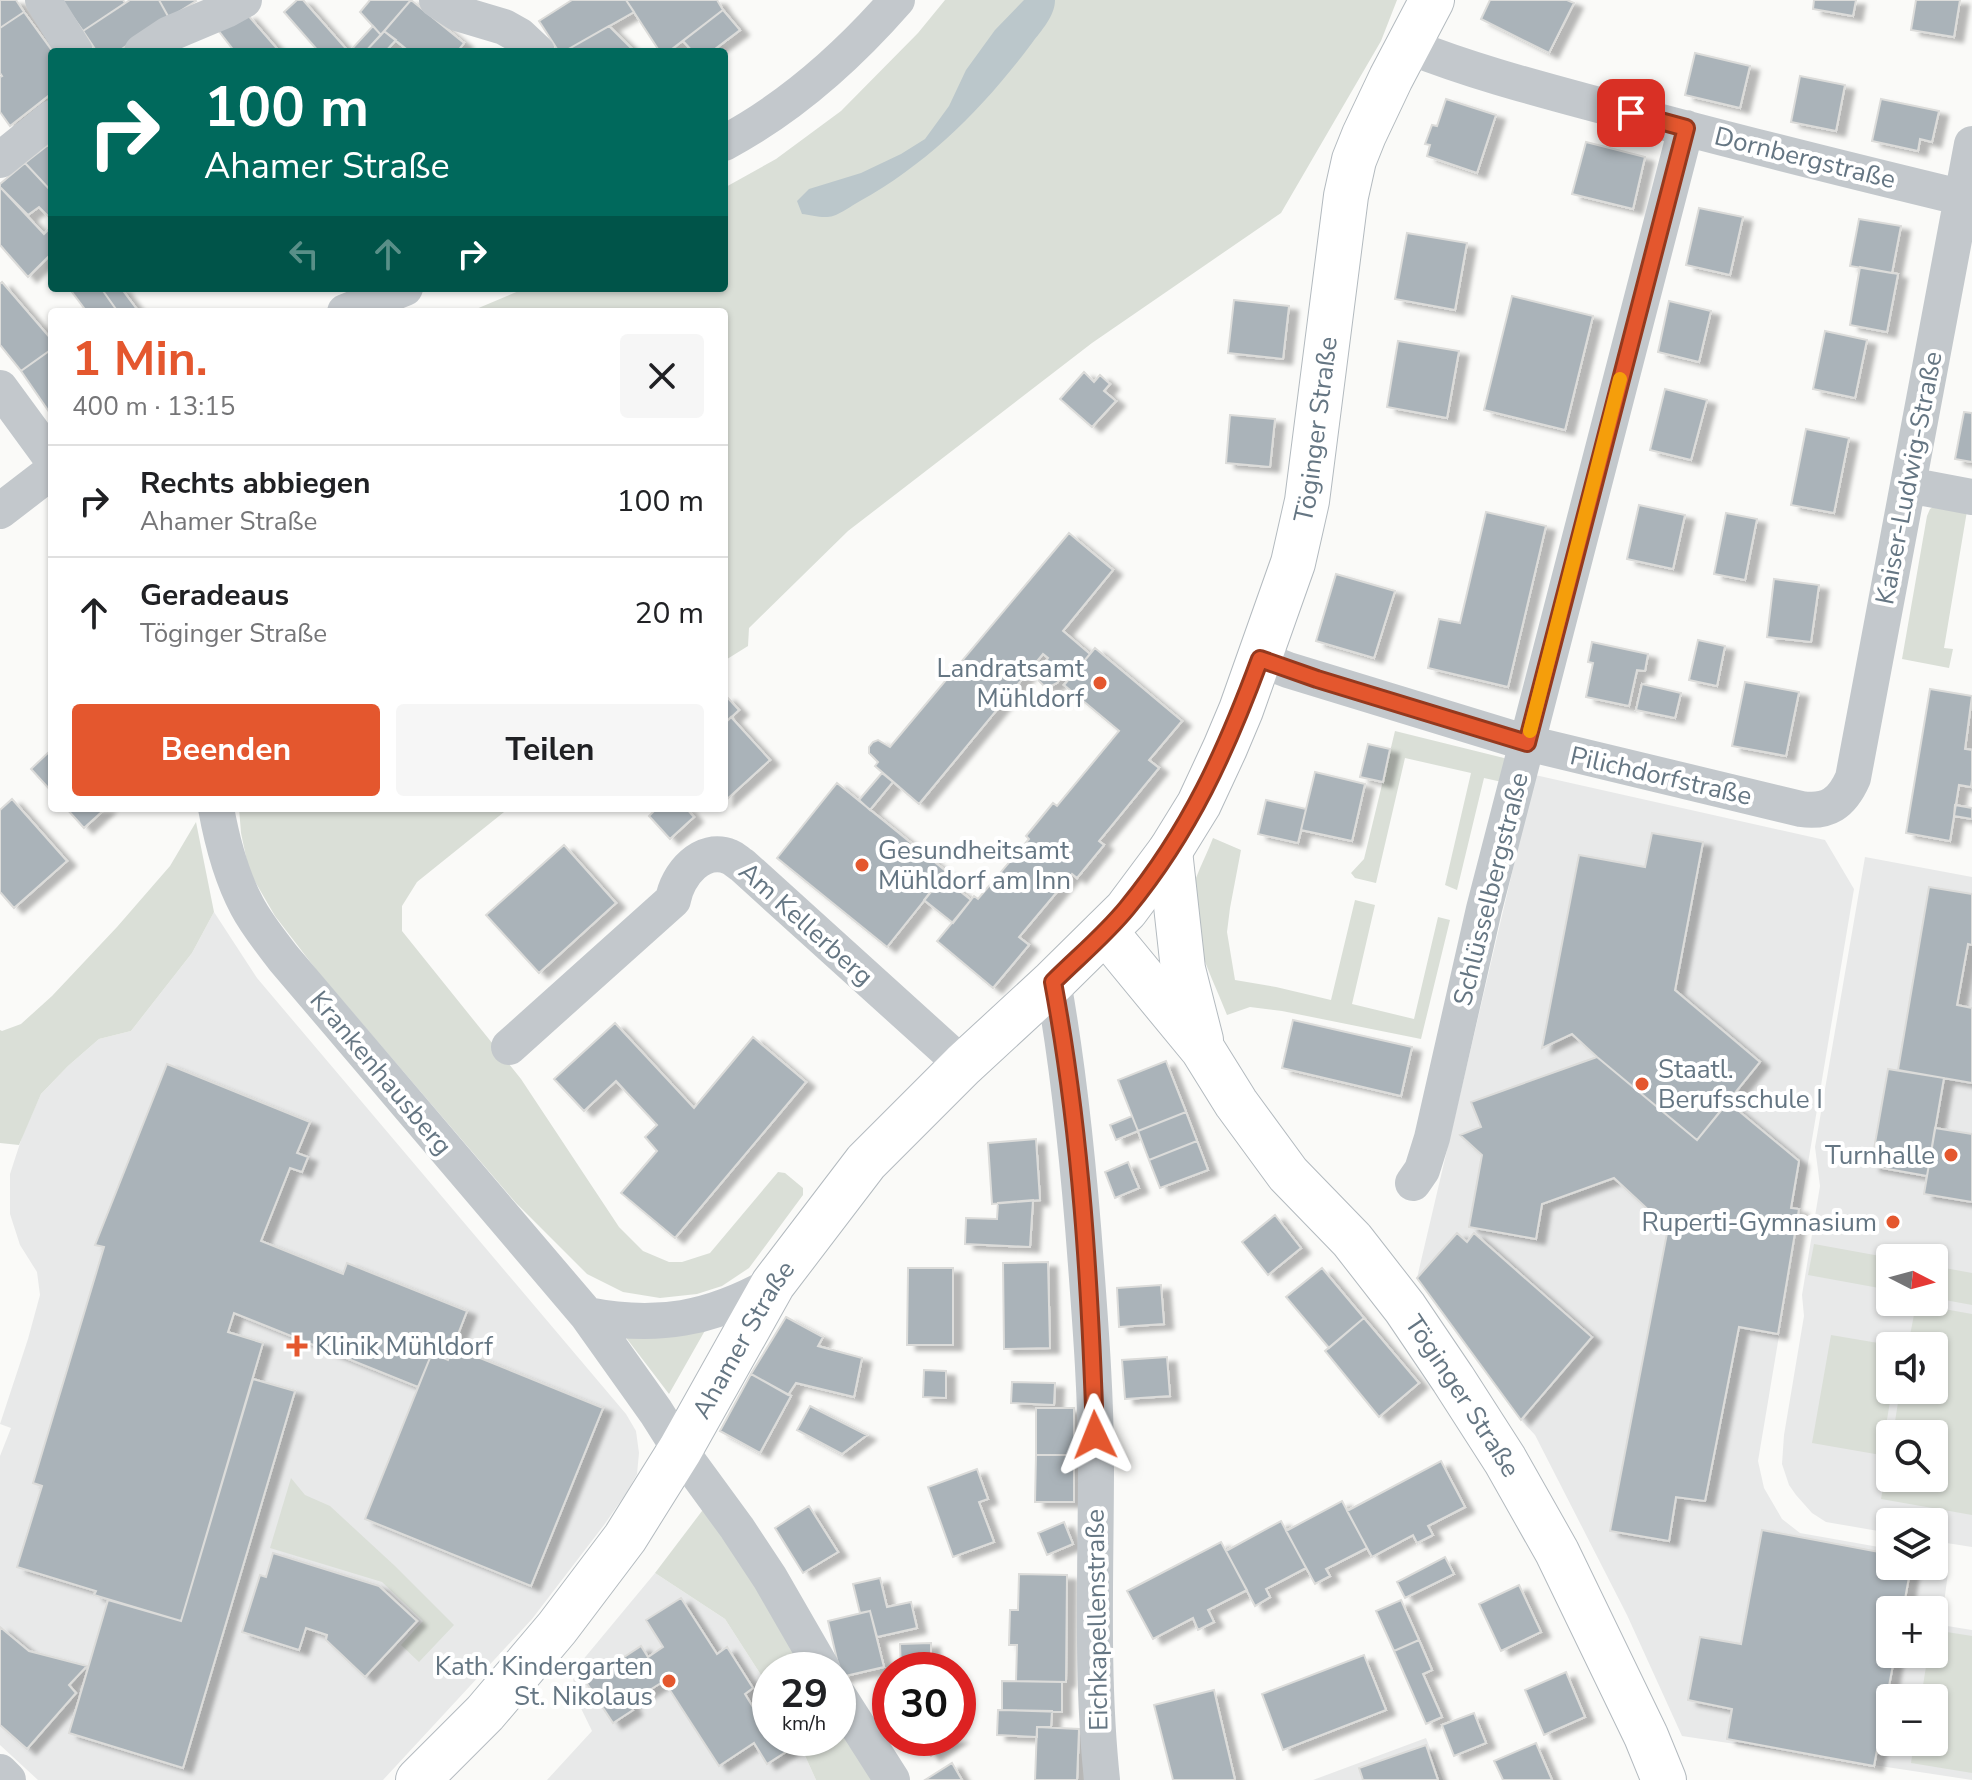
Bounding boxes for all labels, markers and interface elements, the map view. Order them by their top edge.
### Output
text: 100 m [204,69,369,146]
pin [1597,79,1665,147]
icon: right [72,80,176,184]
icon: arrive [1609,91,1653,135]
street label: Dornbergstraße [1711,119,1899,197]
text: Ahamer Straße [204,142,450,191]
icon: left [282,232,326,276]
icon: ahead [366,232,410,276]
icon: right [450,232,494,276]
text: 1 Min. [72,326,208,392]
button: close [620,334,704,418]
street label: Töginger Straße [1285,334,1345,526]
street label: Kaiser-Ludwig-Straße [1867,348,1951,608]
text: 400 m · 13:15 [72,389,235,424]
text: Rechts abbiegen [140,463,371,504]
icon: right [72,479,116,523]
text: 100 m [617,481,704,522]
text: Ahamer Straße [140,504,317,539]
text: Geradeaus [140,575,289,616]
icon: ahead [72,591,116,635]
text: 20 m [635,593,704,634]
text: Töginger Straße [140,616,327,651]
place label: Landratsamt Mühldorf [936,651,1085,716]
marker: Landratsamt Mühldorf [1091,674,1109,692]
button: Beenden [72,704,380,796]
button: Teilen [396,704,704,796]
street label: Pilichdorfstraße [1567,738,1755,814]
street label: Schlüsselbergstraße [1445,769,1537,1009]
place label: Gesundheitsamt Mühldorf am Inn [878,833,1071,898]
street label: Am Kellerberg [731,854,881,994]
marker: Gesundheitsamt Mühldorf am Inn [853,856,871,874]
street label: Krankenhausberg [302,984,460,1162]
place label: Staatl. Berufsschule I [1658,1052,1823,1117]
marker: Staatl. Berufsschule I [1633,1075,1651,1093]
place label: Turnhalle [1825,1138,1935,1173]
marker: Turnhalle [1942,1146,1960,1164]
place label: Ruperti-Gymnasium [1641,1205,1877,1240]
marker: Ruperti-Gymnasium [1884,1213,1902,1231]
north arrow [1876,1244,1948,1316]
map controls [1876,1244,1948,1756]
street label: Ahamer Straße [684,1253,803,1425]
street label: Töginger Straße [1397,1308,1529,1483]
place label: Klinik Mühldorf [315,1329,493,1364]
button: sound [1876,1332,1948,1404]
marker: Klinik Mühldorf [286,1335,308,1357]
position arrow [1053,1393,1137,1477]
button: search [1876,1420,1948,1492]
button: layers [1876,1508,1948,1580]
street label: Eichkapellenstraße [1078,1509,1116,1731]
button: + [1876,1596,1948,1668]
place label: Kath. Kindergarten St. Nikolaus [435,1649,653,1714]
speed limit sign: 30 [872,1652,976,1756]
text: 29 [780,1667,828,1721]
marker: Kath. Kindergarten St. Nikolaus [660,1672,678,1690]
button: − [1876,1684,1948,1756]
text: km/h [782,1710,826,1737]

